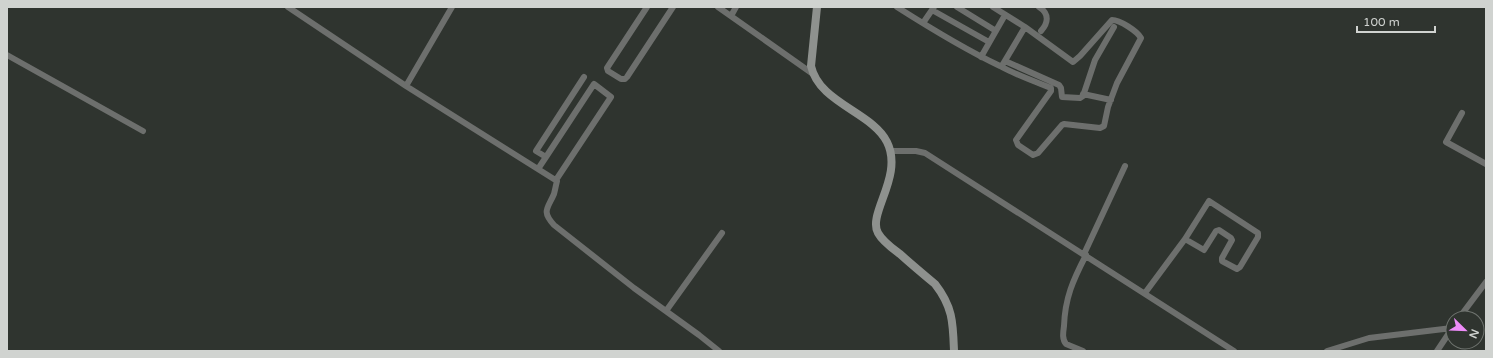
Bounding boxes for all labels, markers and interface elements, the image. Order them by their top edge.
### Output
scale bar [1357,8,1435,34]
text: 100 m [1363,15,1400,29]
north arrow [1445,310,1485,350]
text: N [1466,327,1481,340]

